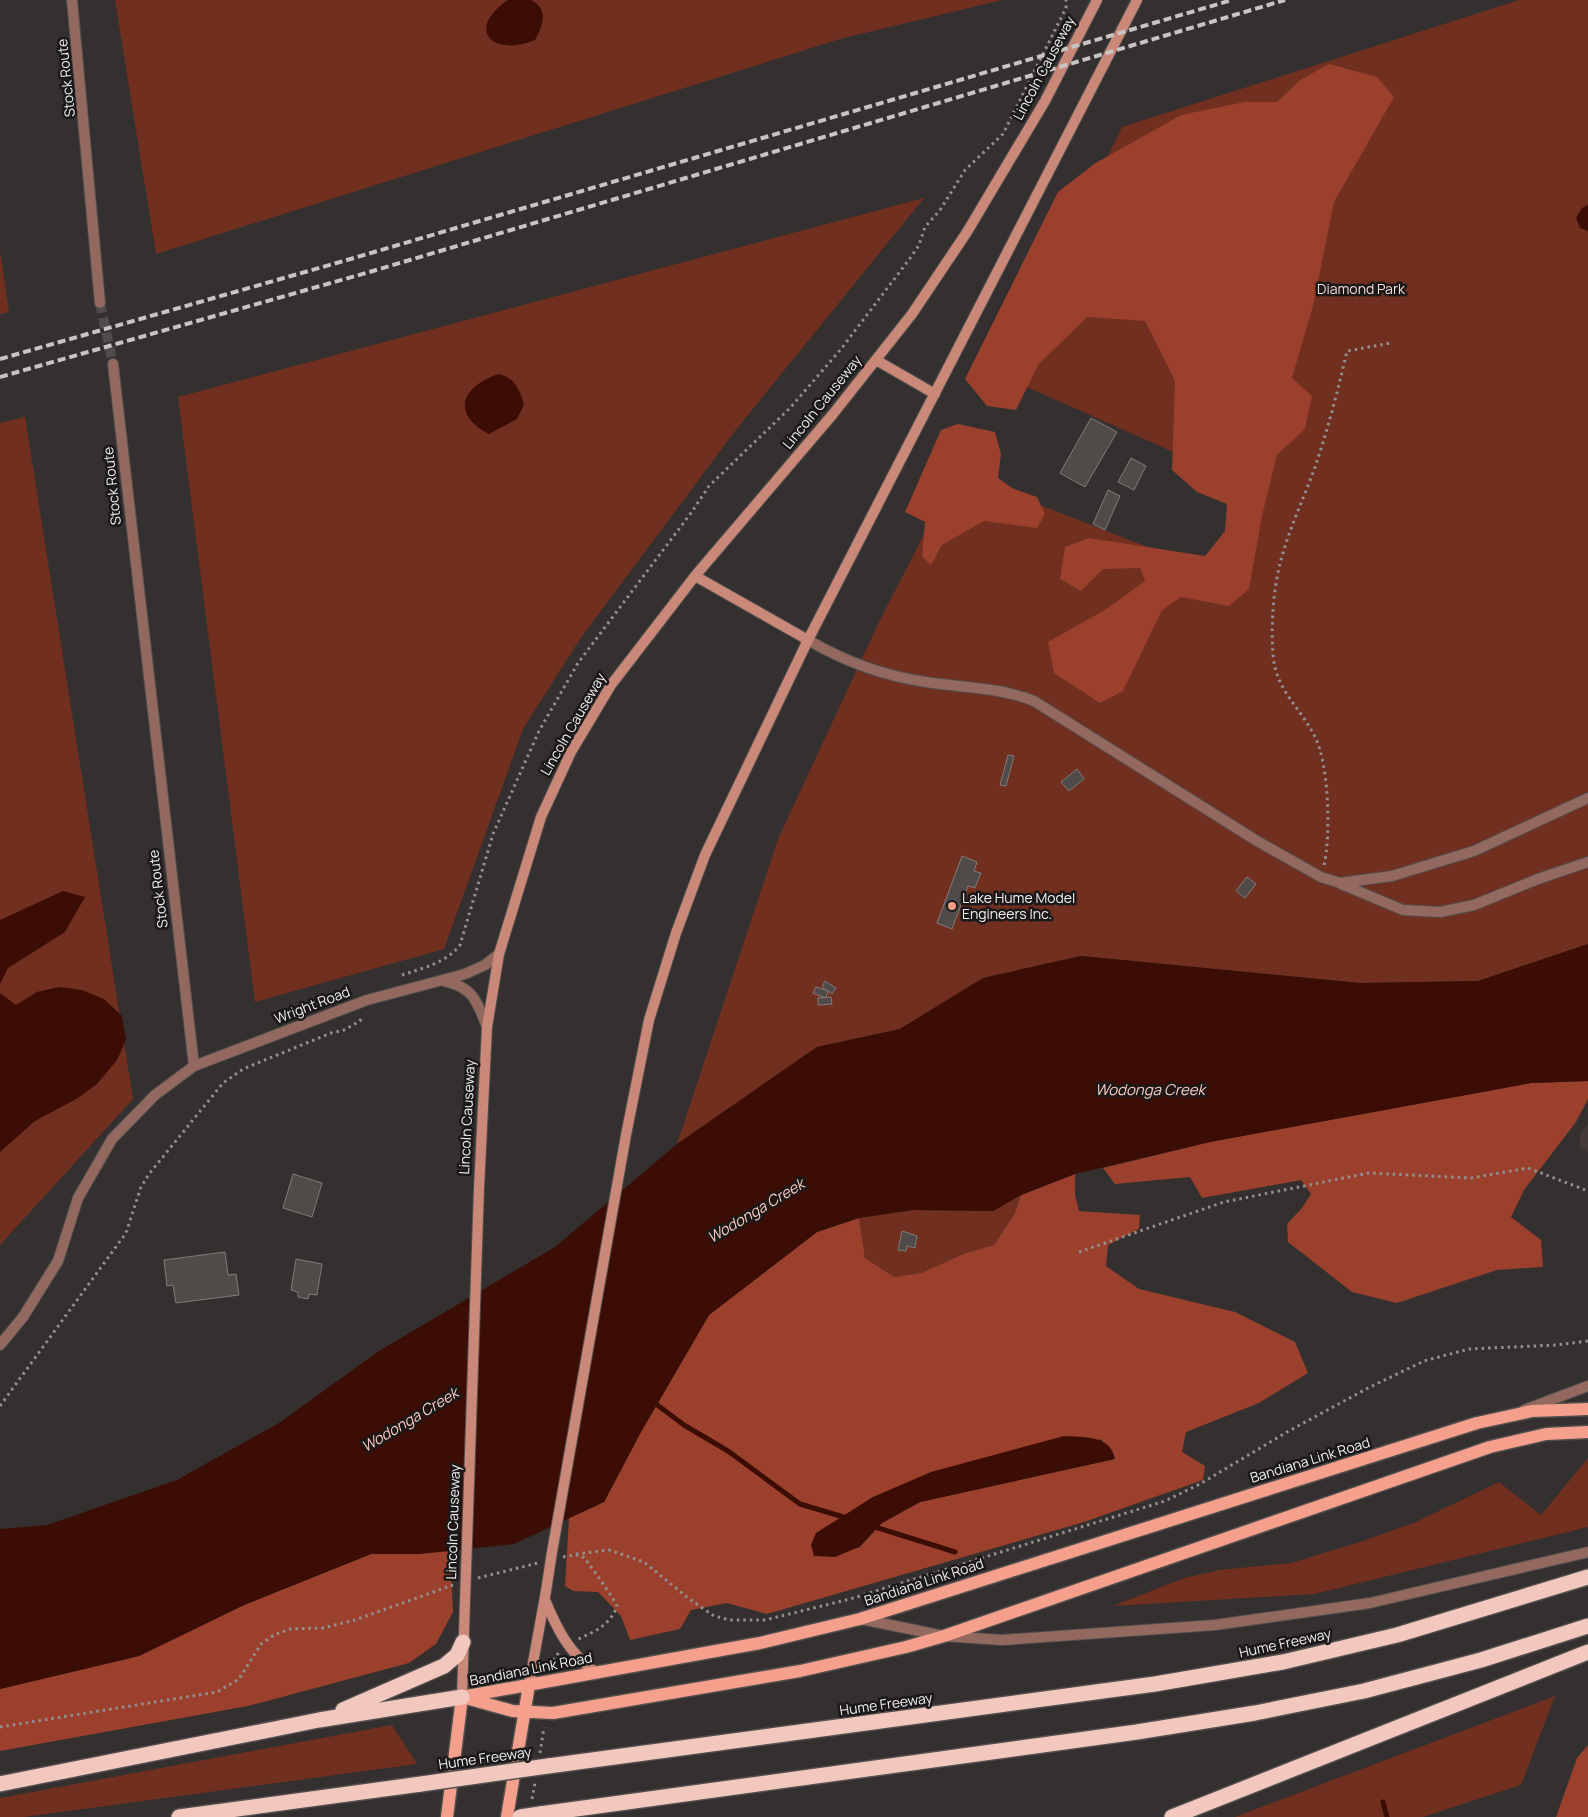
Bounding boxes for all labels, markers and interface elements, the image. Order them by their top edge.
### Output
street label: Lincoln Causeway [1008,12,1079,123]
street label: Stock Route [52,38,79,118]
park label: Diamond Park [1317,279,1406,298]
street label: Lincoln Causeway [778,350,866,452]
street label: Stock Route [98,446,125,526]
street label: Lincoln Causeway [536,669,610,778]
street label: Stock Route [143,849,172,929]
place label: Lake Hume Model Engineers Inc. [962,888,1075,923]
marker: Lake Hume Model Engineers Inc. [946,900,958,912]
street label: Wright Road [271,981,352,1028]
street label: Lincoln Causeway [454,1058,479,1175]
water label: Wodonga Creek [1095,1079,1207,1100]
water label: Wodonga Creek [703,1172,810,1248]
water label: Wodonga Creek [357,1381,464,1457]
street label: Bandiana Link Road [1248,1432,1372,1487]
street label: Lincoln Causeway [441,1463,464,1580]
street label: Bandiana Link Road [862,1553,986,1610]
street label: Hume Freeway [1237,1623,1333,1662]
street label: Bandiana Link Road [468,1647,594,1690]
street label: Hume Freeway [838,1687,934,1719]
street label: Hume Freeway [437,1741,533,1773]

